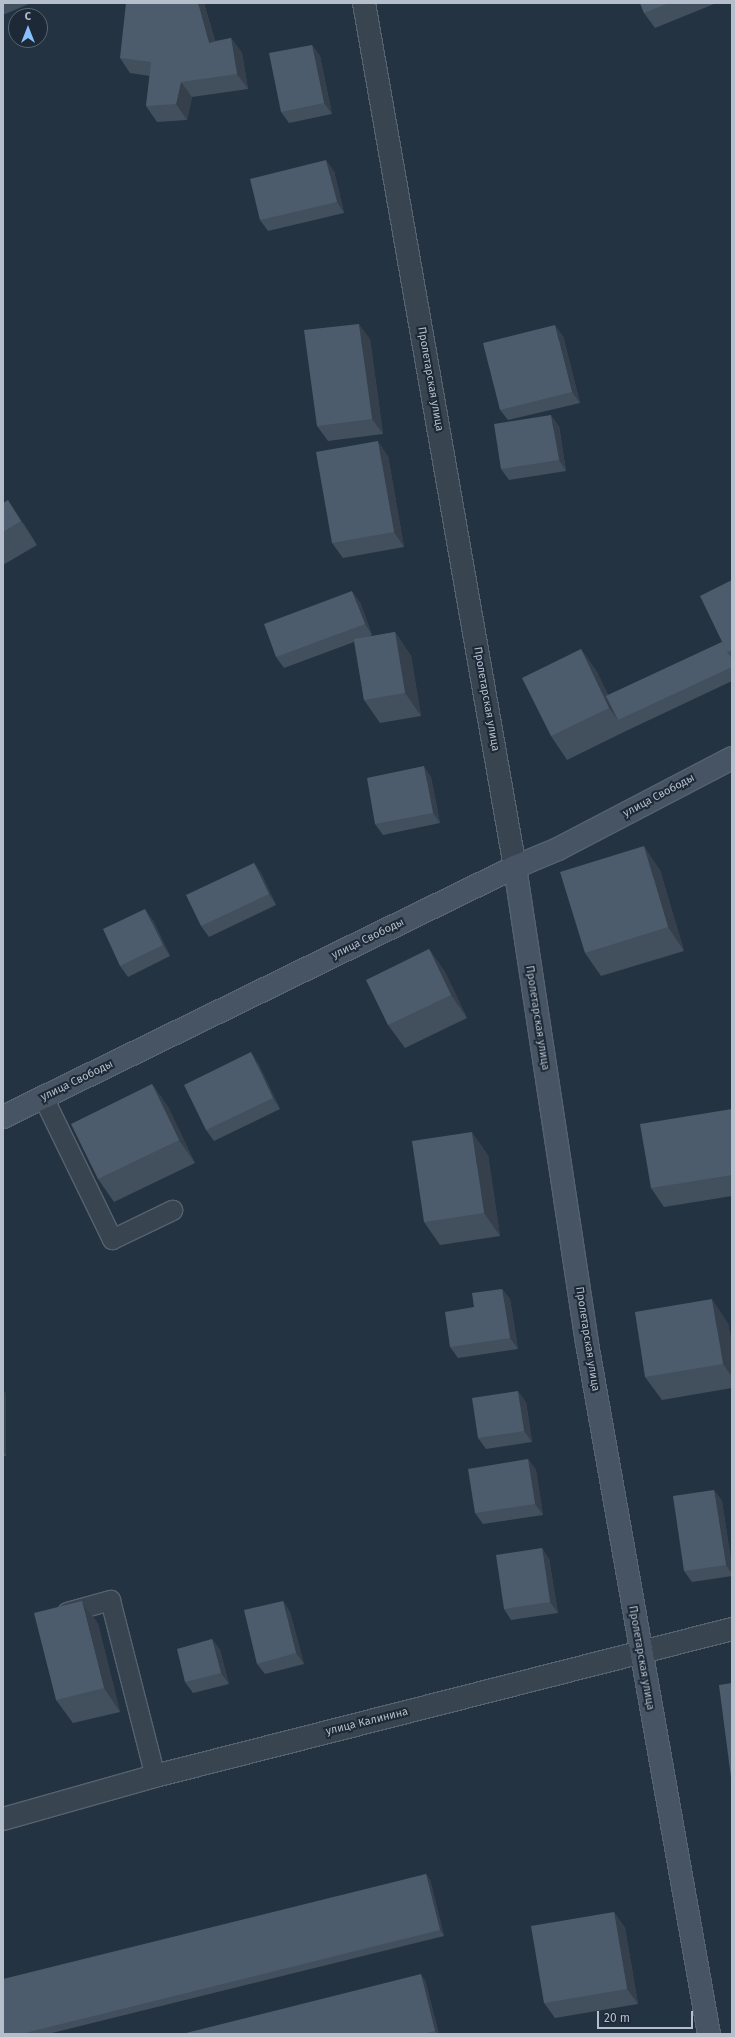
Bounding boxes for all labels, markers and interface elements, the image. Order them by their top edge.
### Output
north arrow [8,8,48,48]
text: С [25,10,31,23]
street label: Пролетарская улица [414,326,446,432]
street label: Пролетарская улица [470,646,502,752]
street label: улица Свободы [621,772,697,820]
street label: улица Свободы [330,916,406,962]
street label: Пролетарская улица [522,965,552,1071]
street label: улица Свободы [39,1058,115,1104]
street label: Пролетарская улица [572,1286,602,1392]
street label: Пролетарская улица [625,1605,657,1711]
street label: улица Калинина [324,1705,410,1739]
scale bar [599,2003,695,2029]
text: 20 m [604,2011,630,2025]

